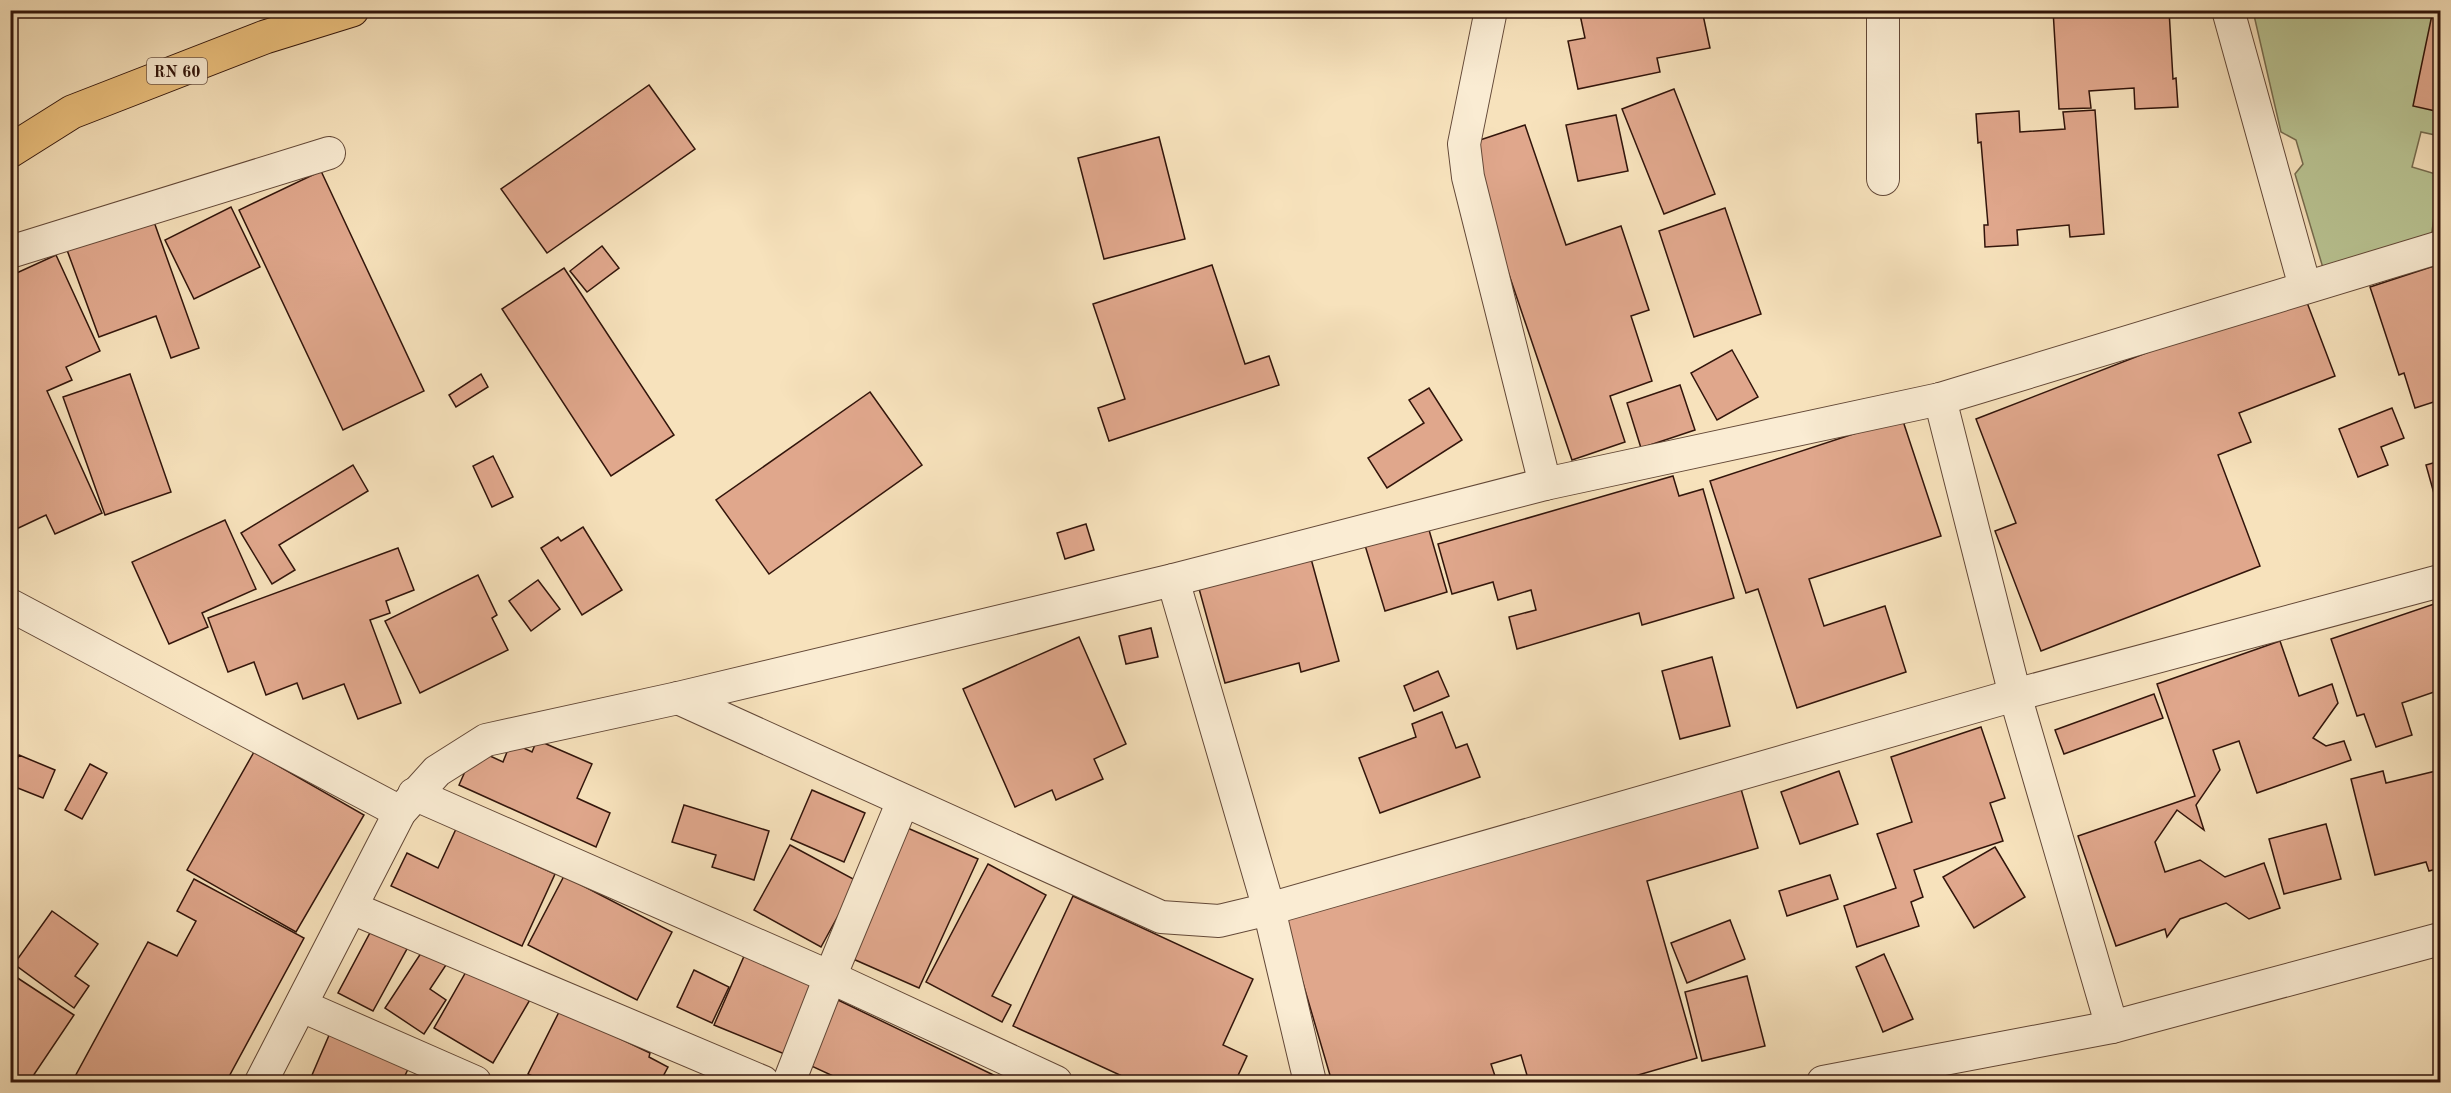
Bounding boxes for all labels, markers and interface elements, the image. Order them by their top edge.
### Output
road number: RN 60 [147,58,207,84]

